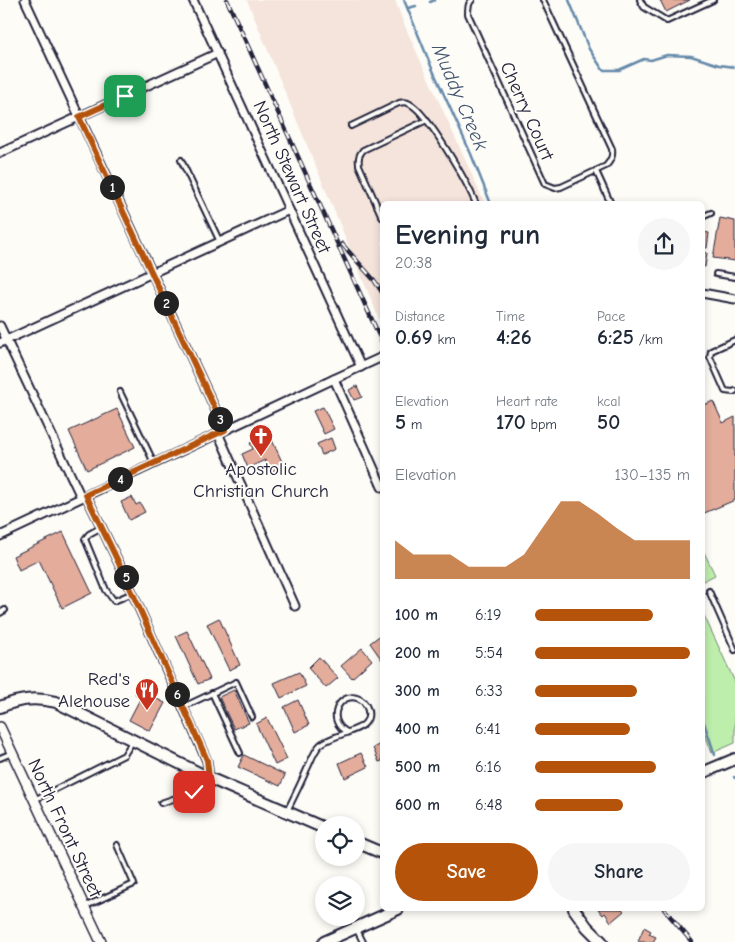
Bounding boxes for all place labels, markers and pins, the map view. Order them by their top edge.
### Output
pin [104,75,146,117]
pin: 1 [100,174,124,200]
pin: 2 [154,290,178,316]
pin: 3 [208,406,232,432]
church icon: Apostolic Christian Church [248,423,274,457]
place label: Apostolic Christian Church [193,458,329,502]
pin: 4 [108,466,132,492]
pin: 5 [114,564,138,590]
place label: Red's Alehouse [58,668,130,712]
restaurant icon: Red's Alehouse [134,677,160,711]
pin: 6 [164,682,190,706]
pin [173,771,215,813]

